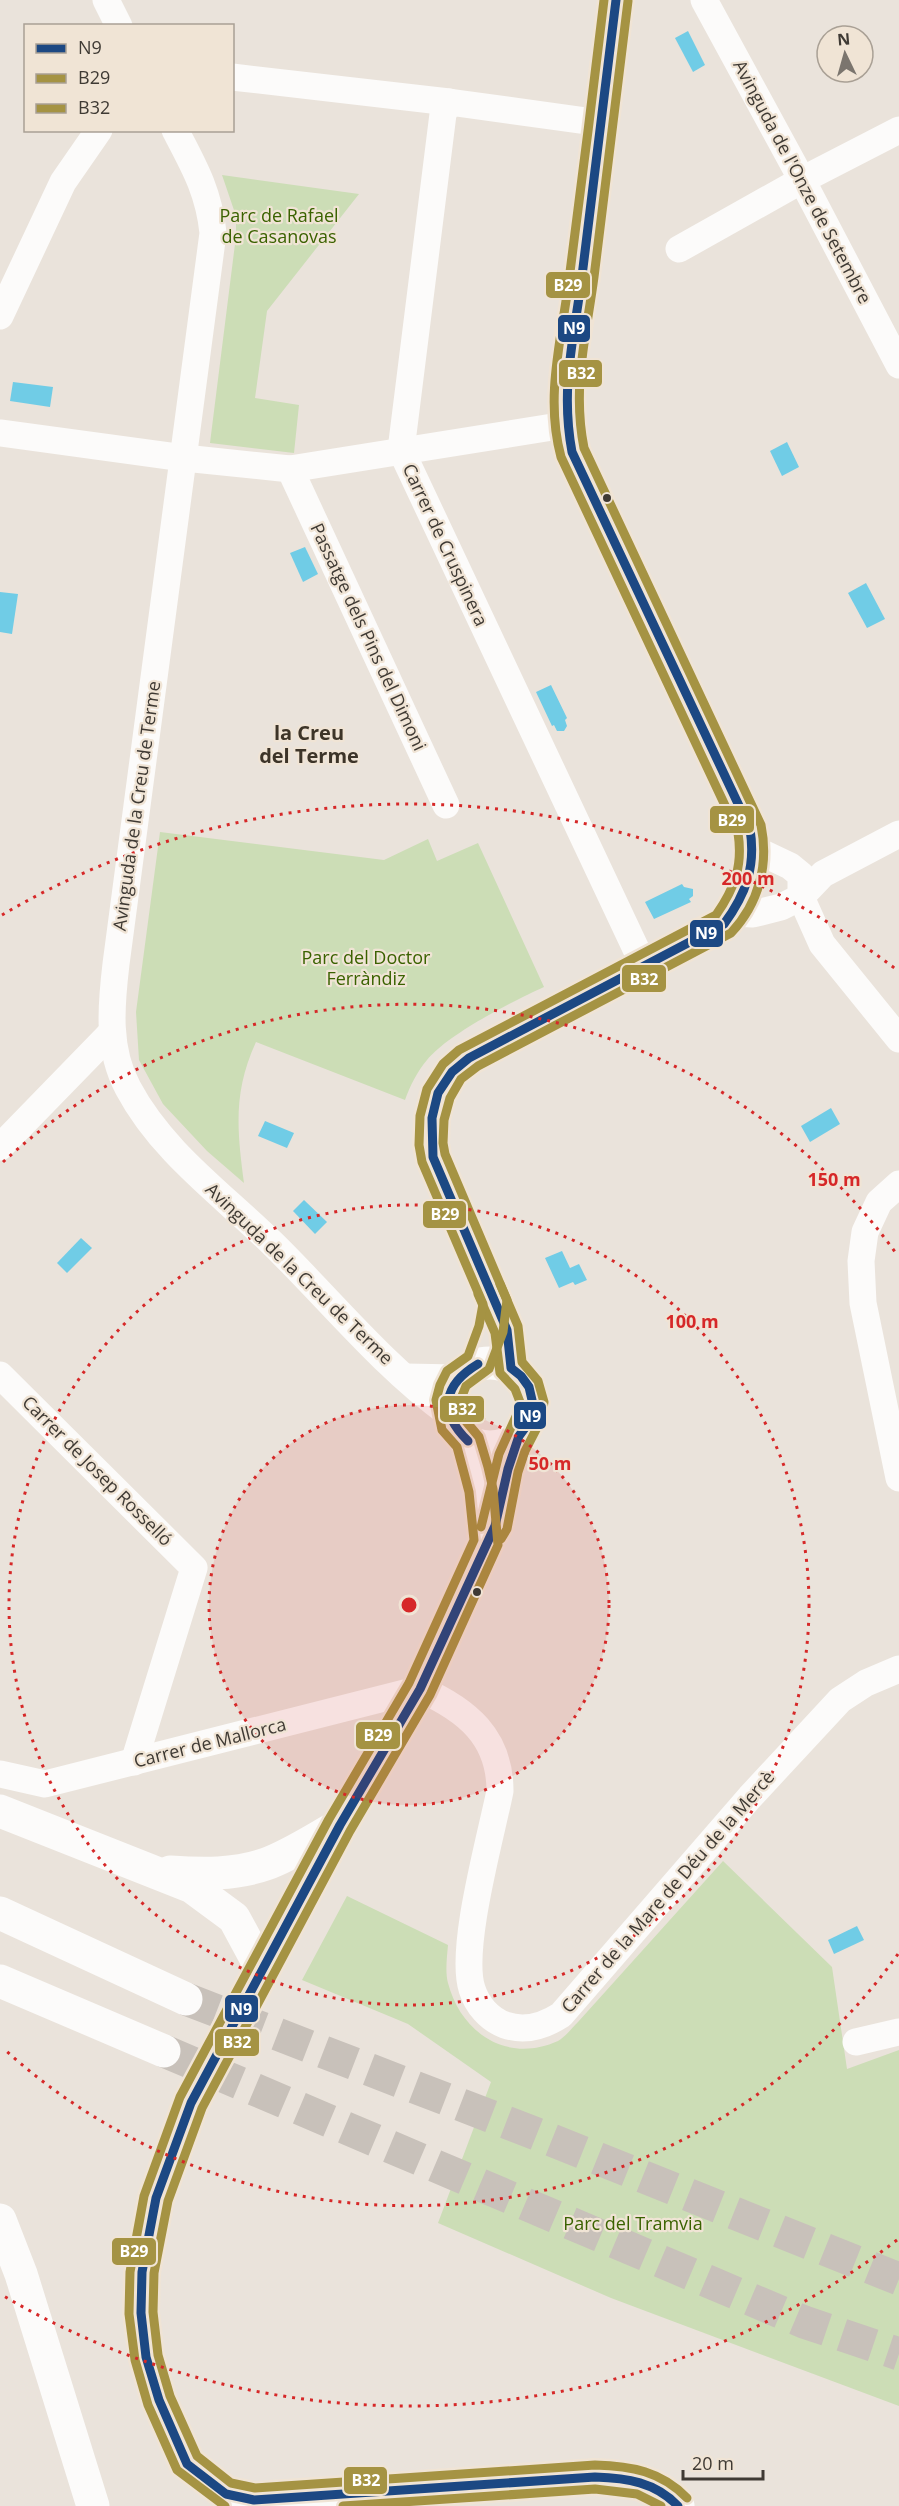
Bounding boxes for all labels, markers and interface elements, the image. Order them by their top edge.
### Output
legend [24,24,234,132]
north arrow [815,24,875,84]
text: N [836,28,851,51]
text: N9 [78,35,102,59]
street label: Avinguda de l'Onze de Setembre [728,56,877,307]
text: B29 [78,65,110,89]
text: B32 [78,95,110,119]
park label: Parc de Rafael de Casanovas [219,203,339,248]
line badge: B29 [545,271,591,299]
text: B29 [553,274,583,296]
line badge: N9 [557,314,591,343]
text: N9 [563,317,585,339]
line badge: B32 [558,359,603,388]
text: B32 [566,362,596,384]
street label: Carrer de Cruspinera [398,460,494,630]
unlabelled marker [601,492,613,504]
street label: Passatge dels Pins del Dimoni [306,519,432,754]
street label: Avinguda de la Creu de Terme [107,679,165,932]
district label: la Creu del Terme [259,719,359,769]
line badge: B29 [709,805,755,834]
text: B29 [717,809,747,831]
text: 200 m [721,866,775,890]
line badge: N9 [689,919,724,948]
text: N9 [695,922,717,944]
park label: Parc del Doctor Ferràndiz [302,945,431,990]
line badge: B32 [621,964,667,993]
text: B32 [629,968,659,990]
text: 150 m [807,1167,861,1191]
street label: Avinguda de la Creu de Terme [201,1177,399,1369]
line badge: B29 [422,1200,467,1229]
text: B29 [430,1203,460,1225]
text: 100 m [665,1309,719,1333]
street label: Carrer de Josep Rosselló [17,1390,178,1551]
line badge: B32 [439,1395,485,1423]
text: B32 [447,1398,477,1420]
line badge: N9 [513,1401,547,1430]
text: N9 [519,1405,541,1427]
text: 50 m [529,1451,571,1475]
unlabelled marker [471,1586,483,1598]
centre of rings [399,1595,419,1615]
street label: Carrer de Mallorca [131,1712,288,1773]
line badge: B29 [355,1721,401,1750]
text: B29 [363,1724,393,1746]
street label: Carrer de la Mare de Déu de la Mercè [555,1765,779,2018]
line badge: N9 [224,1994,259,2023]
text: N9 [230,1998,252,2020]
line badge: B32 [214,2028,260,2057]
text: B32 [222,2031,252,2053]
park label: Parc del Tramvia [563,2211,703,2235]
line badge: B29 [111,2237,157,2266]
text: B29 [119,2240,149,2262]
scale bar [683,2443,762,2481]
text: 20 m [692,2451,734,2475]
line badge: B32 [343,2466,388,2495]
text: B32 [351,2469,381,2491]

